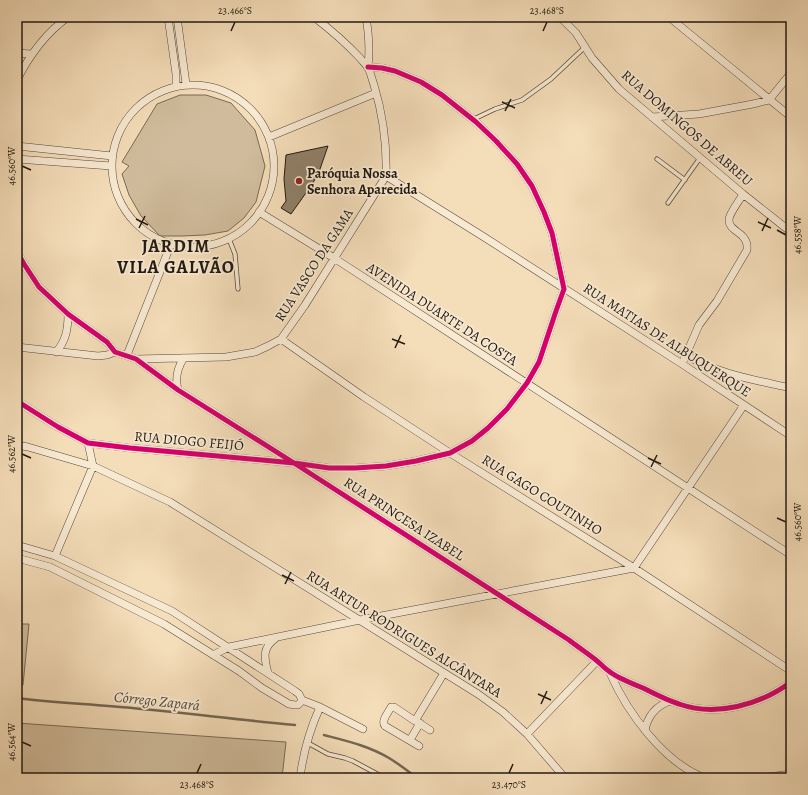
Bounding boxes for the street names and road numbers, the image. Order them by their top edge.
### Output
street label: RUA DOMINGOS DE ABREU [617,66,757,191]
street label: RUA VASCO DA GAMA [270,204,358,325]
street label: AVENIDA DUARTE DA COSTA [362,257,522,371]
street label: RUA MATIAS DE ALBUQUERQUE [579,279,755,401]
street label: RUA DIOGO FEIJÓ [133,427,245,455]
street label: RUA GAGO COUTINHO [478,450,606,540]
street label: RUA PRINCESA IZABEL [340,473,469,566]
street label: RUA ARTUR RODRIGUES ALCÂNTARA [303,566,506,703]

